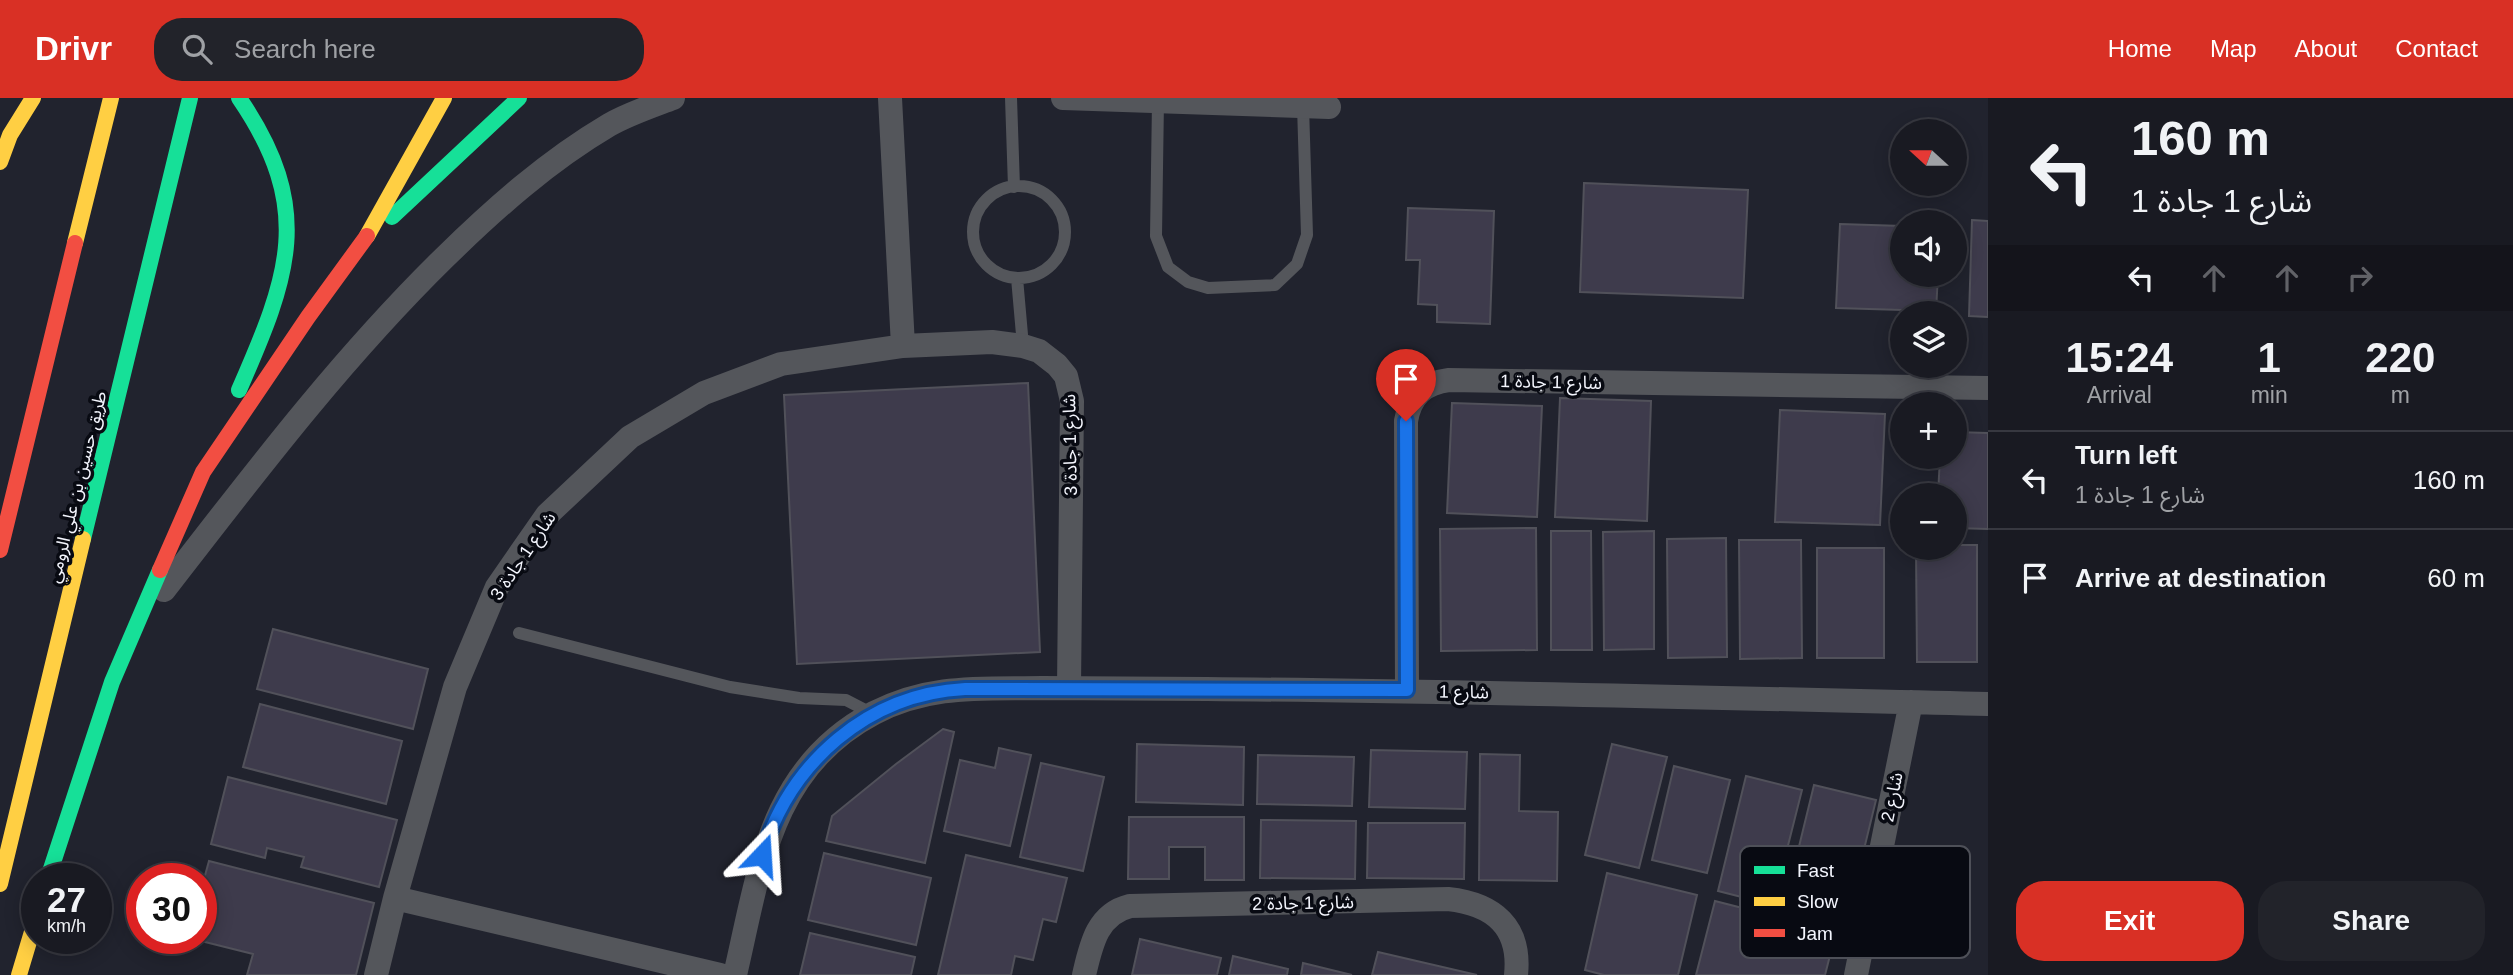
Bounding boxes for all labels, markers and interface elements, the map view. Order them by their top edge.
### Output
search box [154,18,644,81]
text: Drivr [35,30,112,67]
icon: search [178,30,216,68]
text: Search here [234,34,376,64]
text: Home [2108,35,2172,62]
text: Map [2210,35,2257,62]
text: About [2295,35,2357,62]
text: Contact [2395,35,2478,62]
text: 160 m [2131,111,2270,165]
north arrow [1890,119,1967,196]
map controls [1890,119,1967,560]
icon: left [2016,126,2107,217]
text: شارع 1 جادة 1 [2131,183,2312,219]
button: sound [1890,210,1967,287]
icon: left [2122,259,2160,297]
icon: ahead [2195,259,2233,297]
icon: ahead [2268,259,2306,297]
icon: right [2341,259,2379,297]
button: layers [1890,301,1967,378]
text: 15:24 [2066,334,2173,381]
text: 1 [2257,334,2281,381]
text: 220 [2365,334,2435,381]
pin [1376,349,1436,421]
icon: arrive [1387,360,1425,398]
street label: شارع 1 جادة 1 [1500,371,1602,397]
text: Arrival [2087,382,2152,408]
text: min [2251,382,2288,408]
text: m [2391,382,2410,408]
street label: طريق حسين بن علي الرومي [43,389,114,586]
button: + [1890,392,1967,469]
street label: شارع 1 جادة 3 [1059,394,1085,496]
text: Turn left [2075,440,2177,470]
icon: left [2016,461,2054,499]
text: 160 m [2413,465,2485,495]
text: شارع 1 جادة 1 [2075,482,2205,508]
button: − [1890,483,1967,560]
street label: شارع 1 جادة 3 [486,508,563,606]
icon: arrive [2016,559,2054,597]
text: Arrive at destination [2075,563,2326,593]
text: 60 m [2427,563,2485,593]
street label: شارع 1 [1439,682,1489,706]
street label: شارع 2 [1877,770,1911,824]
position arrow [725,818,799,892]
legend [1740,846,1970,958]
text: Fast [1797,860,1835,881]
speed limit sign: 30 [126,863,217,954]
text: 27 [47,880,86,919]
button: Exit [2016,881,2244,961]
button: Share [2258,881,2485,961]
text: Slow [1797,891,1838,912]
street label: شارع 1 جادة 2 [1252,892,1354,918]
text: km/h [47,916,86,936]
text: Jam [1797,923,1833,944]

